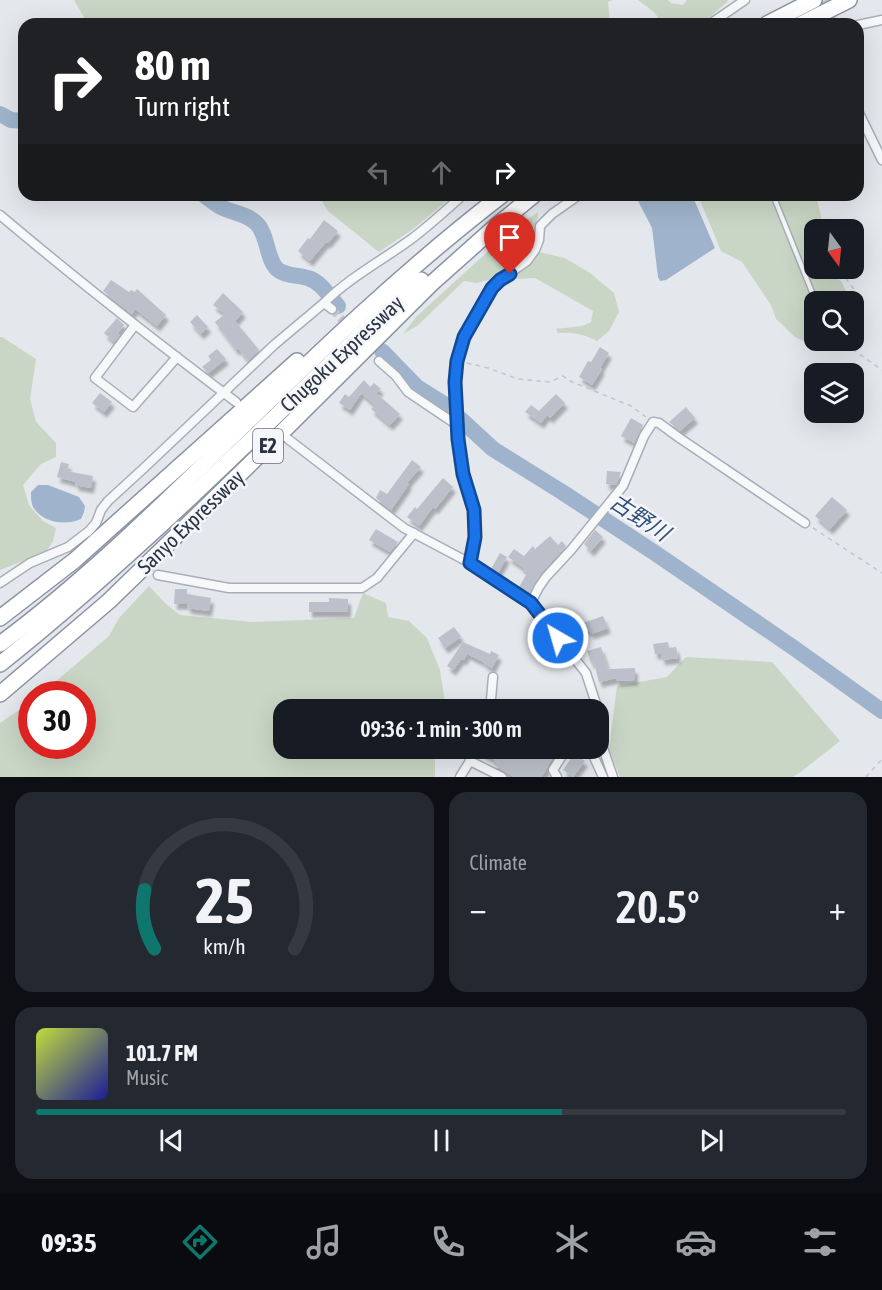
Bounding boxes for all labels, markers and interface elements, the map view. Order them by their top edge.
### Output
text: 80 m [135,41,210,89]
icon: right [36,42,114,120]
text: Turn right [135,91,230,122]
icon: left [362,156,395,189]
icon: ahead [425,156,458,189]
icon: right [488,156,521,189]
pin [484,212,535,274]
north arrow [804,219,864,279]
map controls [804,219,864,423]
icon: arrive [493,221,526,254]
street label: Chugoku Expressway [275,290,408,416]
button: search [804,291,864,351]
button: layers [804,363,864,423]
road number: E2 [253,429,283,463]
street label: Sanyo Expressway [132,464,249,578]
water label: 古野川 [605,488,676,547]
position arrow [526,606,590,670]
speed limit sign: 30 [18,681,96,759]
text: 09:36 · 1 min · 300 m [360,716,522,742]
text: Climate [470,851,527,874]
text: 25 [195,865,254,936]
text: 20.5° [616,881,700,933]
text: − [470,889,487,927]
text: + [829,889,846,927]
text: km/h [203,934,246,959]
text: 101.7 FM [126,1040,198,1066]
text: Music [126,1066,168,1089]
icon: previous [155,1124,188,1157]
icon: pause [425,1124,458,1157]
icon: next [695,1124,728,1157]
icon: directions [179,1221,221,1263]
icon: music [303,1221,345,1263]
icon: phone [427,1221,469,1263]
icon: climate [551,1221,593,1263]
icon: car [675,1221,717,1263]
icon: filters [799,1221,841,1263]
text: 09:35 [41,1227,97,1258]

